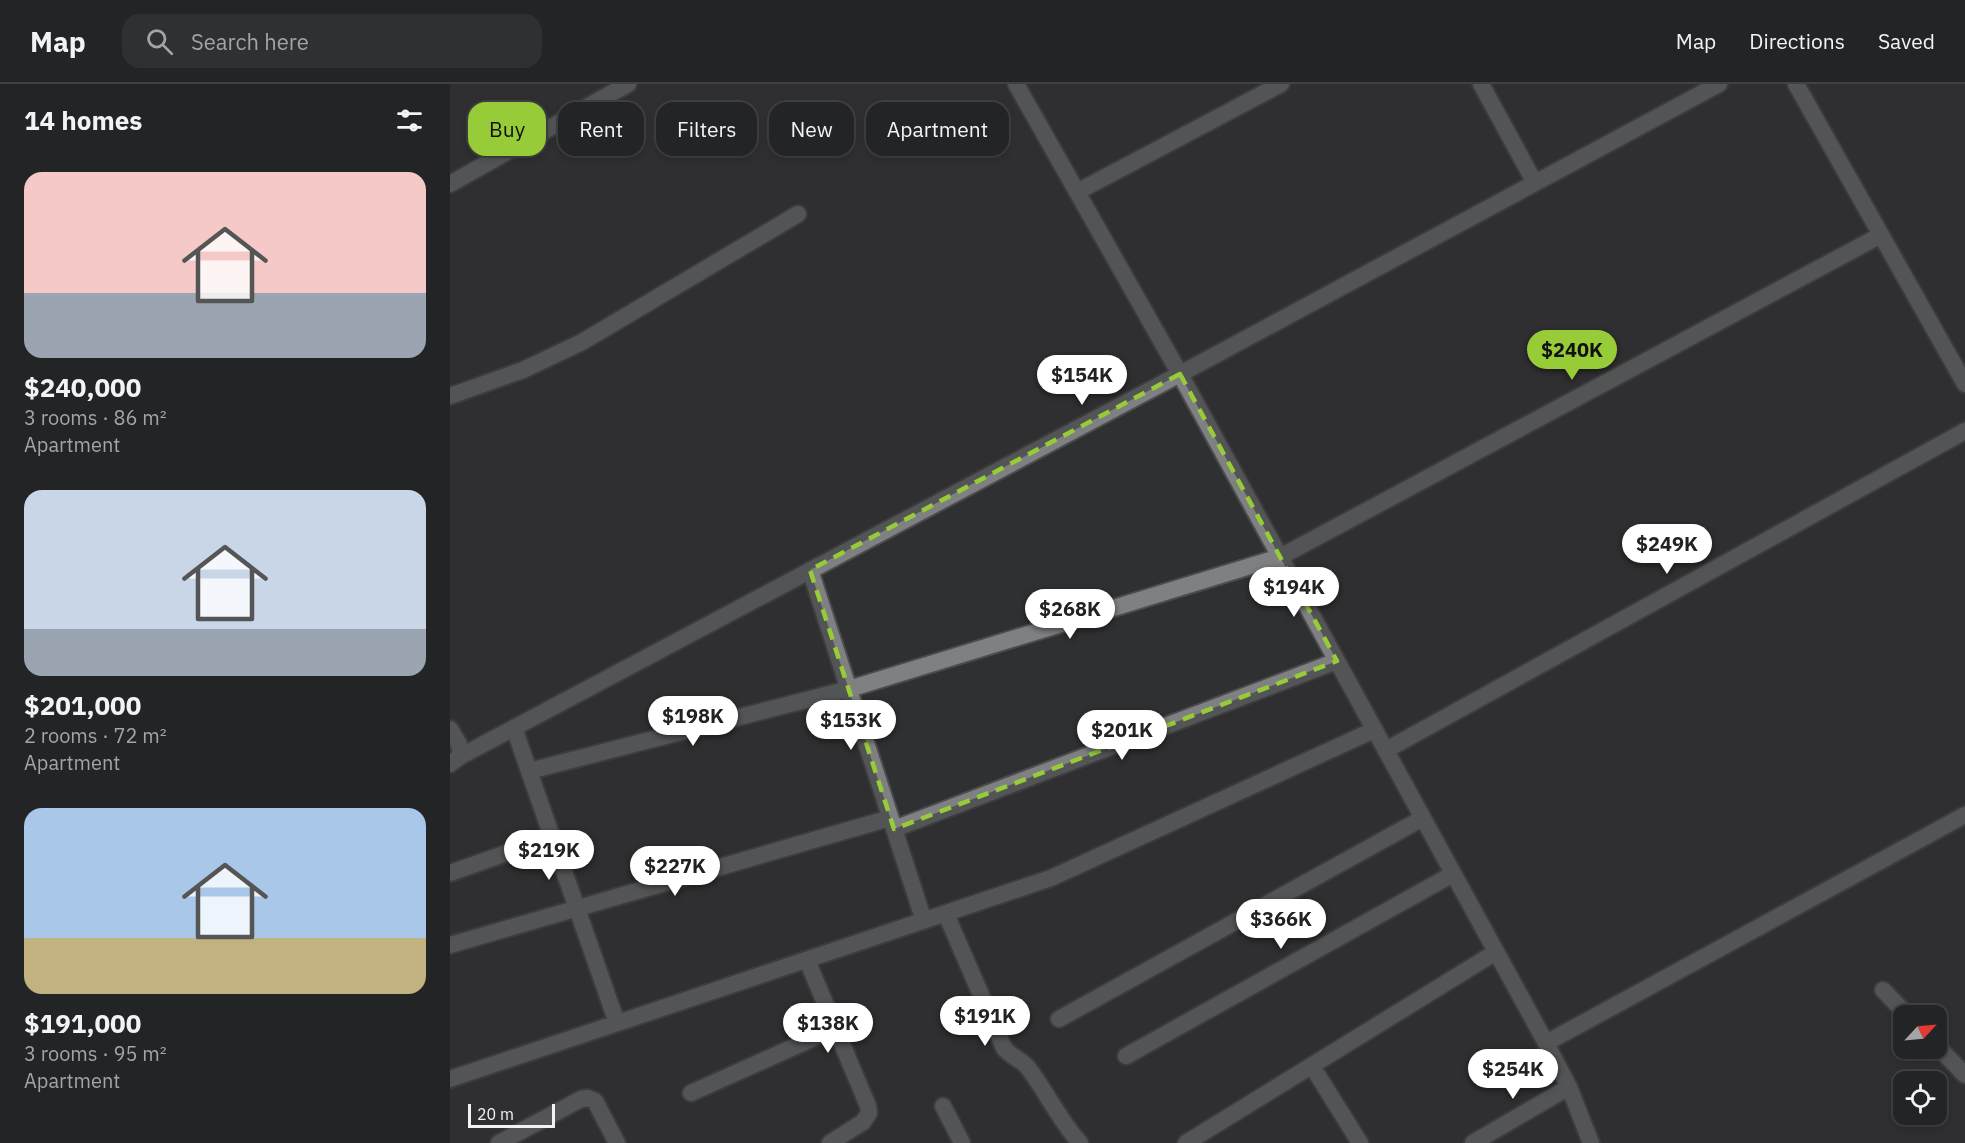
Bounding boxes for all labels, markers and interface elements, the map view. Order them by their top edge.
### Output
search box [122,14,542,68]
text: Map [30,23,86,60]
icon: search [143,25,176,58]
text: Search here [191,27,309,56]
text: Map [1676,27,1716,55]
text: Directions [1749,27,1845,55]
text: Saved [1878,27,1935,55]
chip: Buy [468,102,546,156]
chip: Rent [558,102,644,156]
chip: Filters [656,102,757,156]
chip: New [769,102,854,156]
chip: Apartment [866,102,1009,156]
text: 14 homes [24,103,142,137]
icon: filters [393,104,426,137]
icon: home [171,211,279,319]
pin: $240K [1530,330,1614,381]
text: $240K [1541,336,1603,363]
pin: $154K [1040,355,1124,406]
text: $154K [1051,361,1113,388]
text: $240,000 [24,370,141,404]
text: 3 rooms · 86 m² [24,404,167,431]
text: Apartment [24,431,120,458]
pin: $249K [1625,524,1709,575]
icon: home [171,529,279,637]
text: $249K [1636,530,1698,557]
pin: $194K [1252,567,1336,618]
text: $194K [1263,573,1325,600]
pin: $268K [1028,589,1112,640]
text: $268K [1039,595,1101,622]
text: $201,000 [24,688,141,722]
pin: $198K [651,696,735,747]
pin: $153K [809,700,893,751]
text: $198K [662,702,724,729]
text: $153K [820,706,882,733]
pin: $201K [1080,710,1164,761]
text: $201K [1091,716,1153,743]
text: 2 rooms · 72 m² [24,722,167,749]
text: Apartment [24,749,120,776]
pin: $219K [507,830,591,881]
text: $219K [518,836,580,863]
pin: $227K [633,846,717,897]
icon: home [171,847,279,955]
text: $227K [644,852,706,879]
pin: $366K [1239,899,1323,950]
text: $366K [1250,905,1312,932]
pin: $191K [943,996,1027,1047]
text: $191K [954,1002,1016,1029]
pin: $138K [786,1003,870,1054]
north arrow [1893,1005,1947,1059]
map controls [1893,1005,1947,1125]
text: $191,000 [24,1006,141,1040]
text: $138K [797,1009,859,1036]
text: 3 rooms · 95 m² [24,1040,167,1067]
pin: $254K [1471,1049,1555,1100]
text: $254K [1482,1055,1544,1082]
text: Apartment [24,1067,120,1094]
button: locate [1893,1071,1947,1125]
scale bar [468,1101,555,1128]
text: 20 m [477,1104,514,1124]

